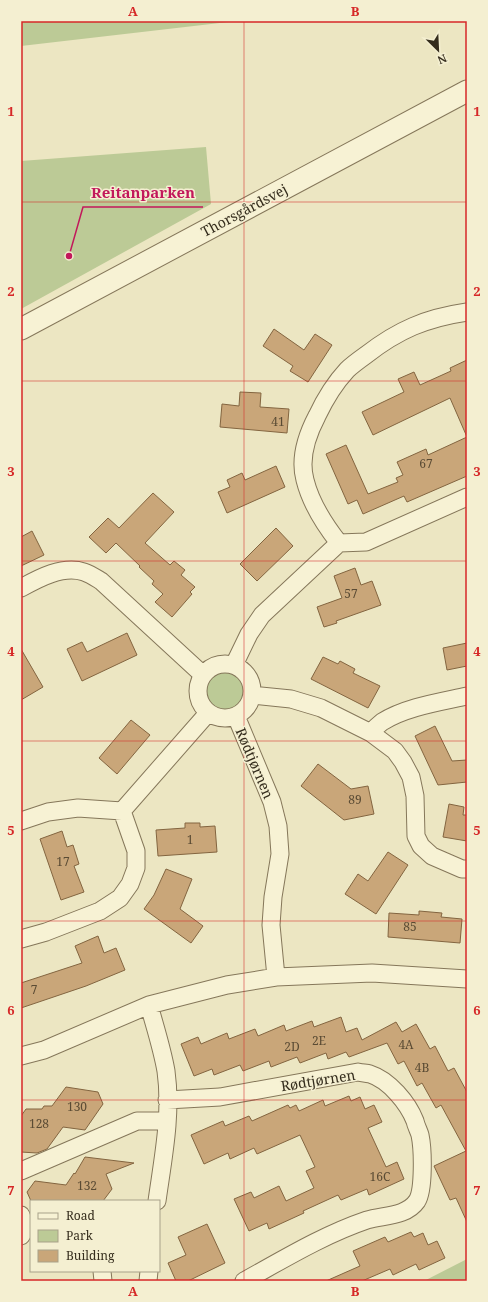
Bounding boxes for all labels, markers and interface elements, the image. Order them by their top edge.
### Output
text: A [128,2,138,20]
text: B [351,2,360,20]
north arrow [418,30,458,70]
text: N [435,51,449,68]
text: 1 [7,102,15,120]
text: 1 [473,102,481,120]
street label: Thorsgårdsvej [198,179,290,241]
callout: Reitanparken [83,180,203,207]
text: Reitanparken [91,182,195,202]
text: 2 [7,282,15,300]
text: 2 [473,282,481,300]
house number: 41 [271,413,285,430]
house number: 67 [419,455,433,472]
text: 3 [7,462,15,480]
text: 3 [473,462,481,480]
house number: 57 [344,585,358,602]
text: 4 [7,642,15,660]
text: 4 [473,642,481,660]
street label: Rødtjørnen [232,725,278,801]
house number: 89 [348,791,362,808]
text: 5 [7,821,15,839]
text: 5 [473,821,481,839]
house number: 1 [187,831,193,848]
house number: 17 [56,853,70,870]
house number: 85 [403,918,417,935]
house number: 7 [31,981,38,998]
text: 6 [7,1001,15,1019]
text: 6 [473,1001,481,1019]
house number: 2E [312,1032,326,1049]
house number: 4A [398,1036,414,1053]
house number: 2D [284,1038,300,1055]
house number: 4B [415,1059,429,1076]
street label: Rødtjørnen [279,1065,357,1095]
house number: 130 [67,1098,87,1115]
house number: 128 [29,1115,49,1132]
house number: 16C [370,1168,390,1185]
house number: 132 [77,1177,97,1194]
text: 7 [7,1181,15,1199]
text: 7 [473,1181,481,1199]
legend [30,1200,160,1272]
text: Road [66,1207,96,1224]
text: Park [66,1227,94,1244]
text: Building [66,1247,115,1264]
text: A [128,1282,138,1300]
text: B [351,1282,360,1300]

